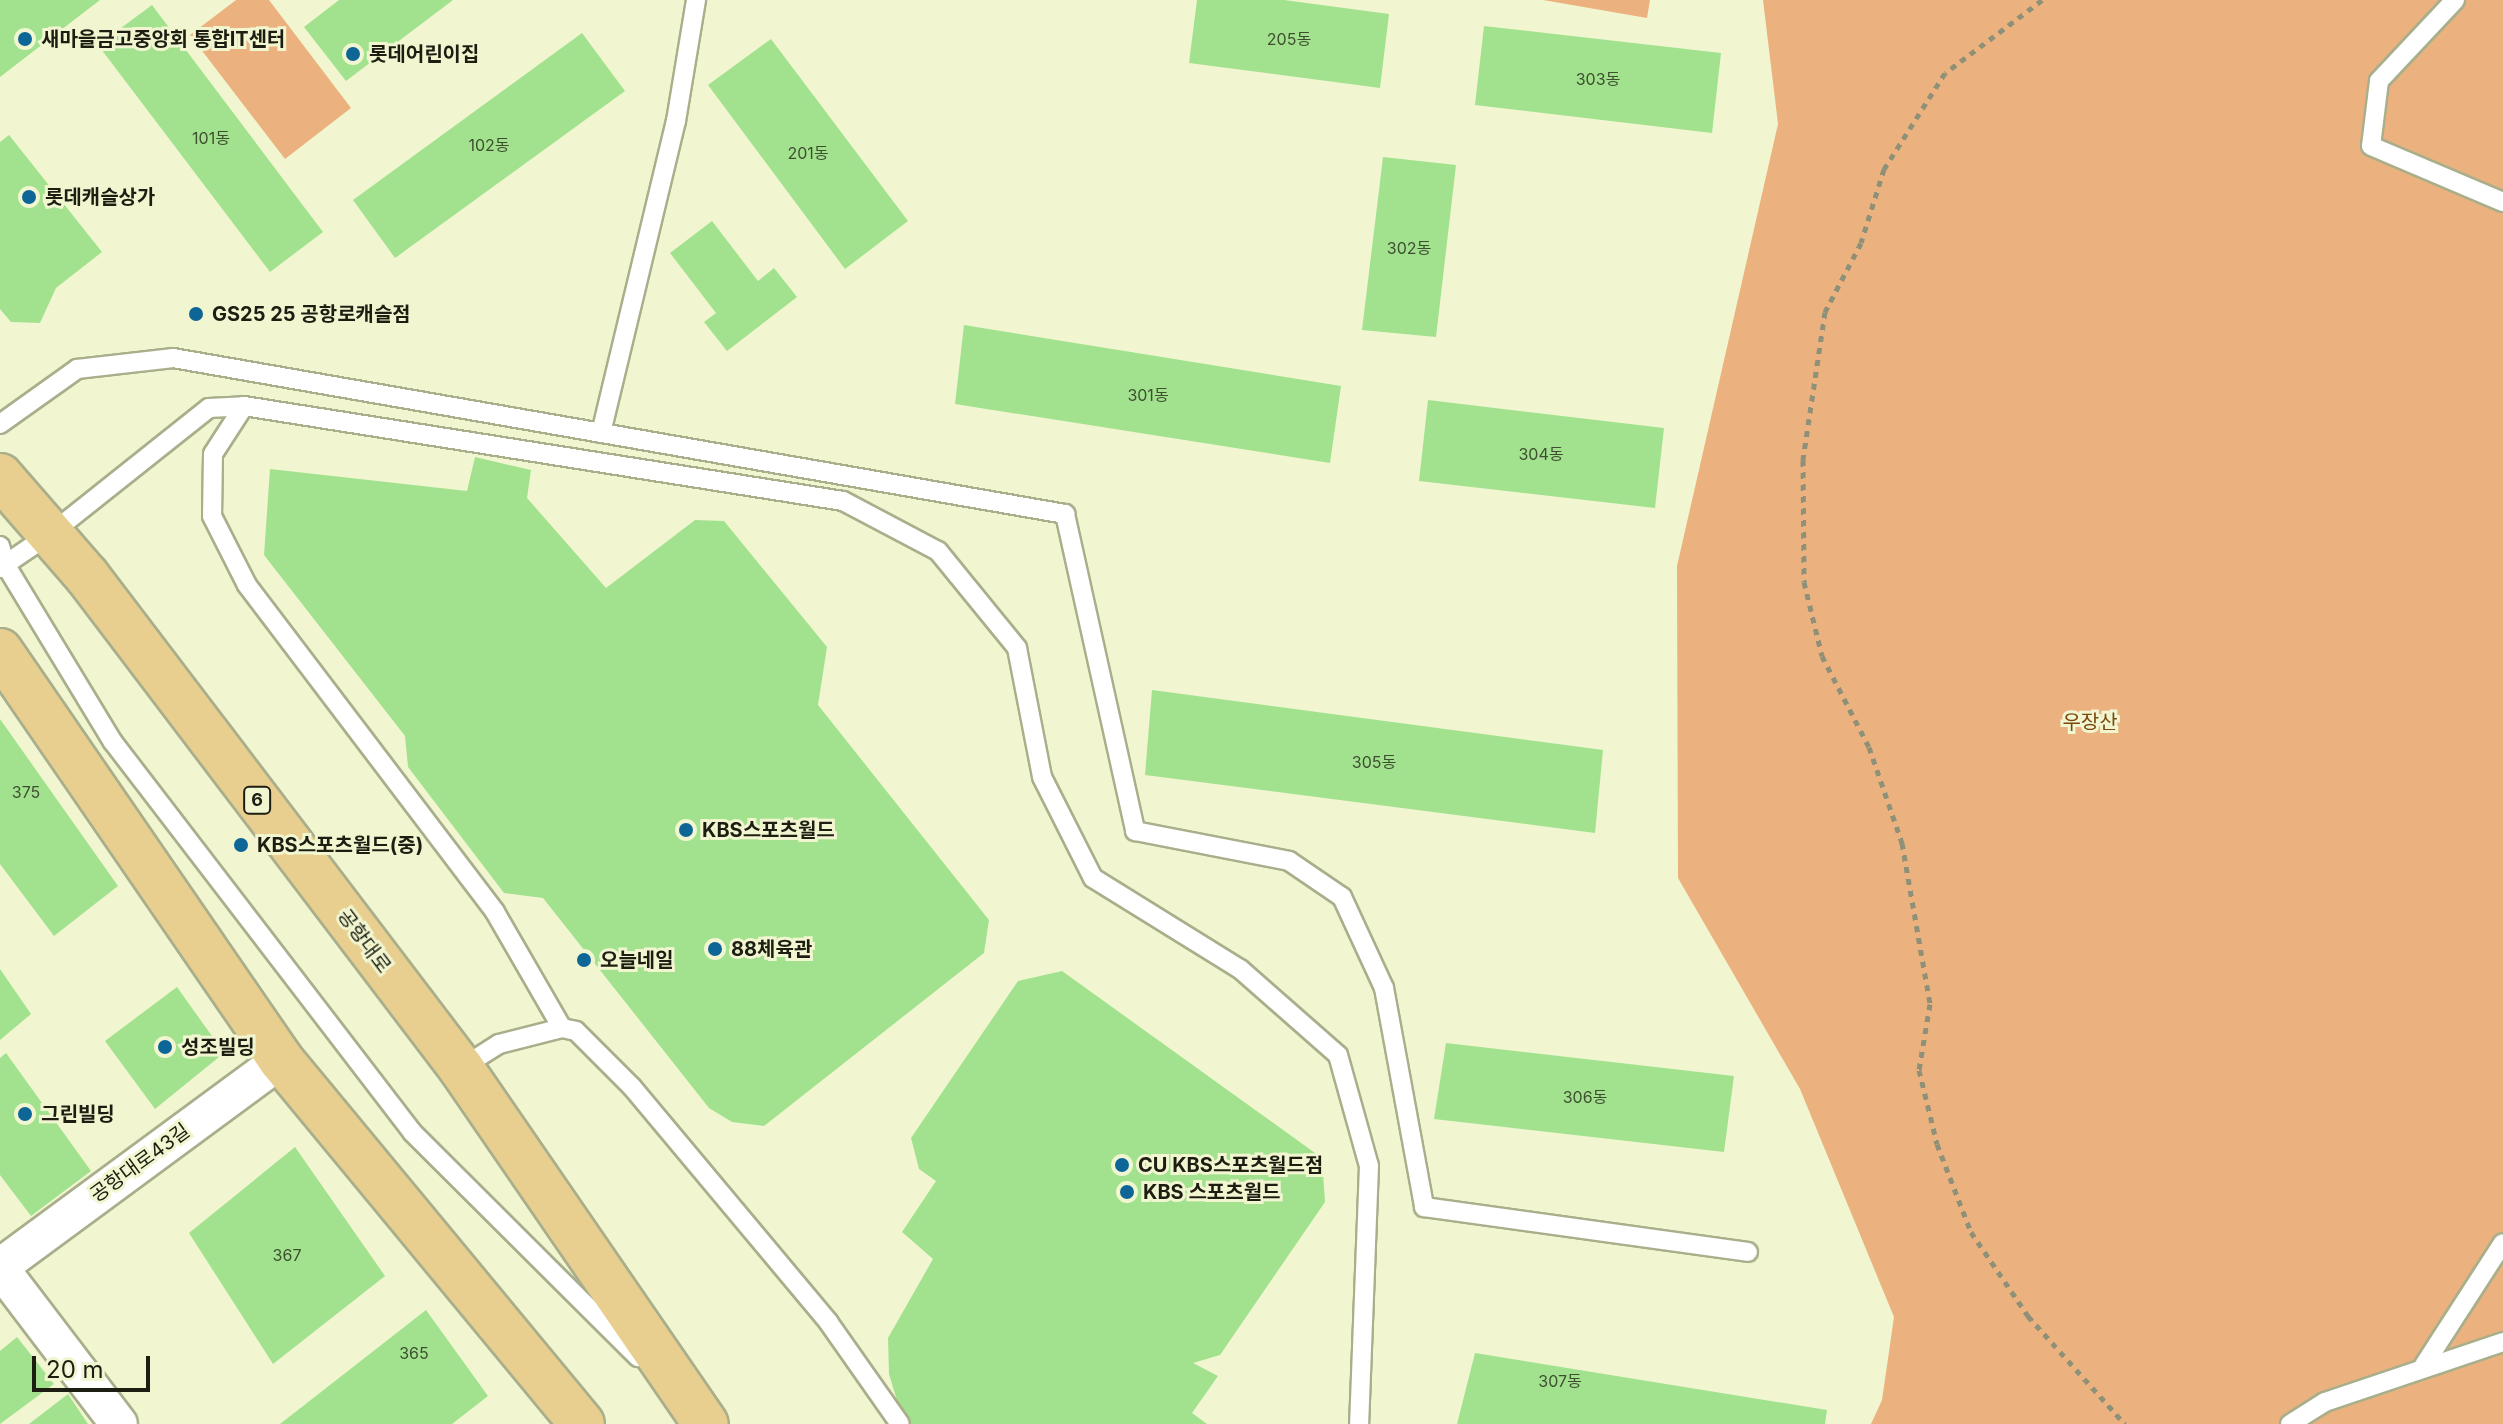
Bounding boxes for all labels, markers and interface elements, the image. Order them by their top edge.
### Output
place label: 새마을금고중앙회 통합IT센터 [41,27,286,51]
house number: 205동 [1267,29,1311,49]
marker: 새마을금고중앙회 통합IT센터 [16,30,34,48]
place label: 롯데어린이집 [369,42,479,66]
marker: 롯데어린이집 [344,45,362,63]
house number: 303동 [1576,69,1620,89]
house number: 101동 [192,128,230,148]
house number: 102동 [468,135,510,155]
house number: 201동 [787,143,829,163]
place label: 롯데캐슬상가 [45,185,155,209]
marker: 롯데캐슬상가 [20,188,38,206]
house number: 302동 [1387,238,1431,258]
place label: GS25 25 공항로캐슬점 [212,302,411,326]
marker: GS25 25 공항로캐슬점 [187,305,205,323]
house number: 301동 [1127,385,1169,405]
house number: 304동 [1518,444,1564,464]
park label: 우장산 [2062,710,2118,734]
house number: 305동 [1352,752,1396,772]
house number: 375 [12,782,40,802]
road number: 6 [243,786,271,814]
place label: KBS스포츠월드 [702,818,835,842]
marker: KBS스포츠월드 [677,821,695,839]
place label: KBS스포츠월드(중) [257,833,423,857]
marker: KBS스포츠월드(중) [232,836,250,854]
street label: 공항대로 [332,904,396,978]
place label: 88체육관 [731,937,812,961]
marker: 88체육관 [706,940,724,958]
place label: 오늘네일 [600,948,674,972]
marker: 오늘네일 [575,951,593,969]
place label: 성조빌딩 [181,1035,255,1059]
marker: 성조빌딩 [156,1038,174,1056]
house number: 306동 [1563,1087,1607,1107]
place label: 그린빌딩 [41,1102,115,1126]
marker: 그린빌딩 [16,1105,34,1123]
street label: 공항대로43길 [86,1119,194,1207]
place label: CU KBS스포츠월드점 [1138,1153,1323,1177]
marker: CU KBS스포츠월드점 [1113,1156,1131,1174]
place label: KBS 스포츠월드 [1143,1180,1280,1204]
marker: KBS 스포츠월드 [1118,1183,1136,1201]
house number: 367 [273,1245,301,1265]
scale bar [36,1340,154,1390]
house number: 365 [399,1343,429,1363]
text: 20 m [46,1355,104,1384]
house number: 307동 [1538,1371,1582,1391]

